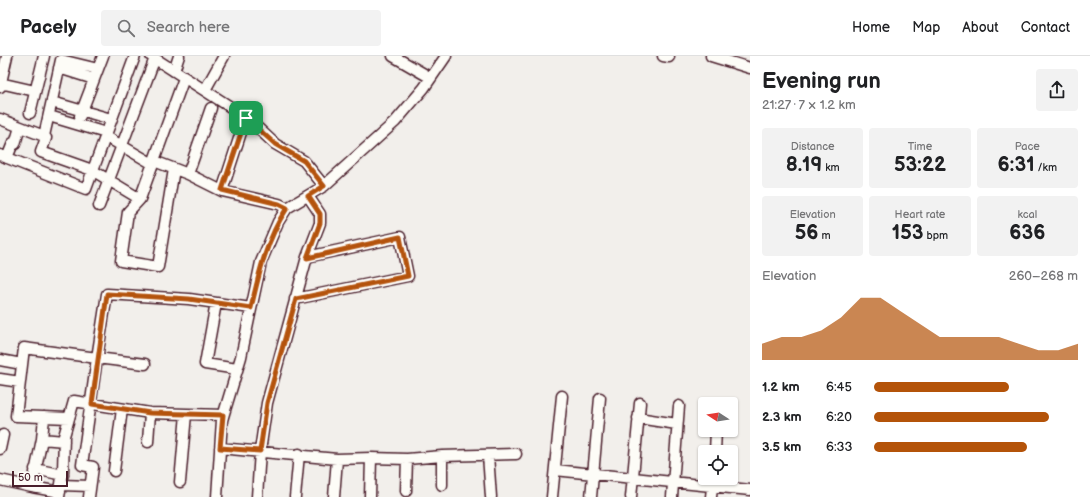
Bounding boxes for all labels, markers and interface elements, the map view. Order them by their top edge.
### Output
search box [101,10,381,46]
text: Pacely [20,16,77,39]
icon: search [115,17,137,39]
text: Search here [147,18,230,37]
text: Home [852,19,890,36]
text: Map [912,19,940,36]
text: About [962,19,999,36]
text: Contact [1021,19,1070,36]
text: Evening run [762,68,881,95]
button: share [1036,69,1078,111]
text: 21:27 · 7 × 1.2 km [762,97,856,113]
pin [229,101,263,135]
icon: arrive [235,107,257,129]
text: Distance [791,140,835,153]
text: Time [908,140,932,153]
text: Pace [1015,140,1040,153]
text: 8.19 [786,153,822,177]
text: 53:22 [894,153,946,177]
text: 6:31 [998,153,1035,177]
text: km [822,161,840,174]
text: /km [1035,161,1057,174]
text: Elevation [790,208,836,221]
text: Heart rate [895,208,945,221]
text: kcal [1017,208,1037,221]
text: 56 [795,221,818,245]
text: 153 [892,221,923,245]
text: 636 [1009,221,1045,245]
text: m [818,229,831,242]
text: bpm [923,229,948,242]
text: Elevation [762,268,816,284]
text: 260–268 m [1009,268,1078,284]
text: 1.2 km [762,379,800,395]
text: 6:45 [826,379,852,395]
north arrow [698,397,738,437]
map controls [698,397,738,485]
text: 2.3 km [762,409,802,425]
text: 6:20 [826,409,852,425]
text: 3.5 km [762,439,801,455]
text: 6:33 [826,439,853,455]
button: locate [698,445,738,485]
scale bar [12,469,68,488]
text: 50 m [18,471,43,484]

